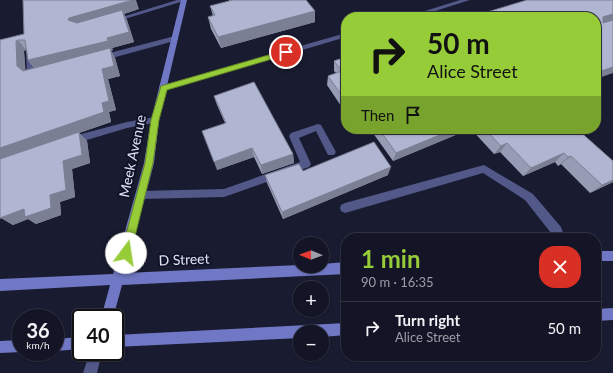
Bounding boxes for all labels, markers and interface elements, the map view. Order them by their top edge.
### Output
text: 50 m [427,26,490,60]
icon: right [361,28,413,80]
pin [269,35,303,69]
icon: arrive [275,41,297,63]
text: Alice Street [427,60,518,82]
icon: arrive [402,104,424,126]
text: Then [361,106,394,124]
street label: Meek Avenue [115,113,149,199]
position arrow [105,232,147,274]
north arrow [293,237,329,273]
map controls [293,237,329,361]
text: 1 min [361,244,421,273]
button: close [539,246,581,288]
street label: D Street [158,250,210,268]
text: 90 m · 16:35 [361,274,434,290]
button: + [293,281,329,317]
speed limit sign: 40 [72,309,124,361]
text: Turn right [395,311,460,329]
icon: right [361,317,383,339]
text: 36 [26,318,50,342]
text: 50 m [547,319,581,337]
button: − [293,325,329,361]
text: Alice Street [395,329,460,345]
text: km/h [26,339,50,351]

